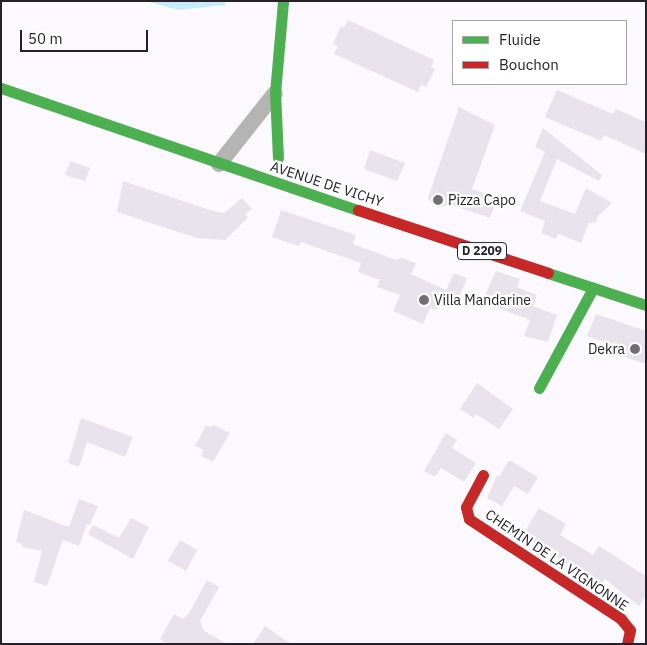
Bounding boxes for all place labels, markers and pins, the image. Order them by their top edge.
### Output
place label: Pizza Capo [448,192,516,208]
marker: Pizza Capo [432,194,444,206]
place label: Villa Mandarine [434,292,531,308]
marker: Villa Mandarine [418,294,430,306]
place label: Dekra [588,341,625,357]
marker: Dekra [629,343,641,355]

